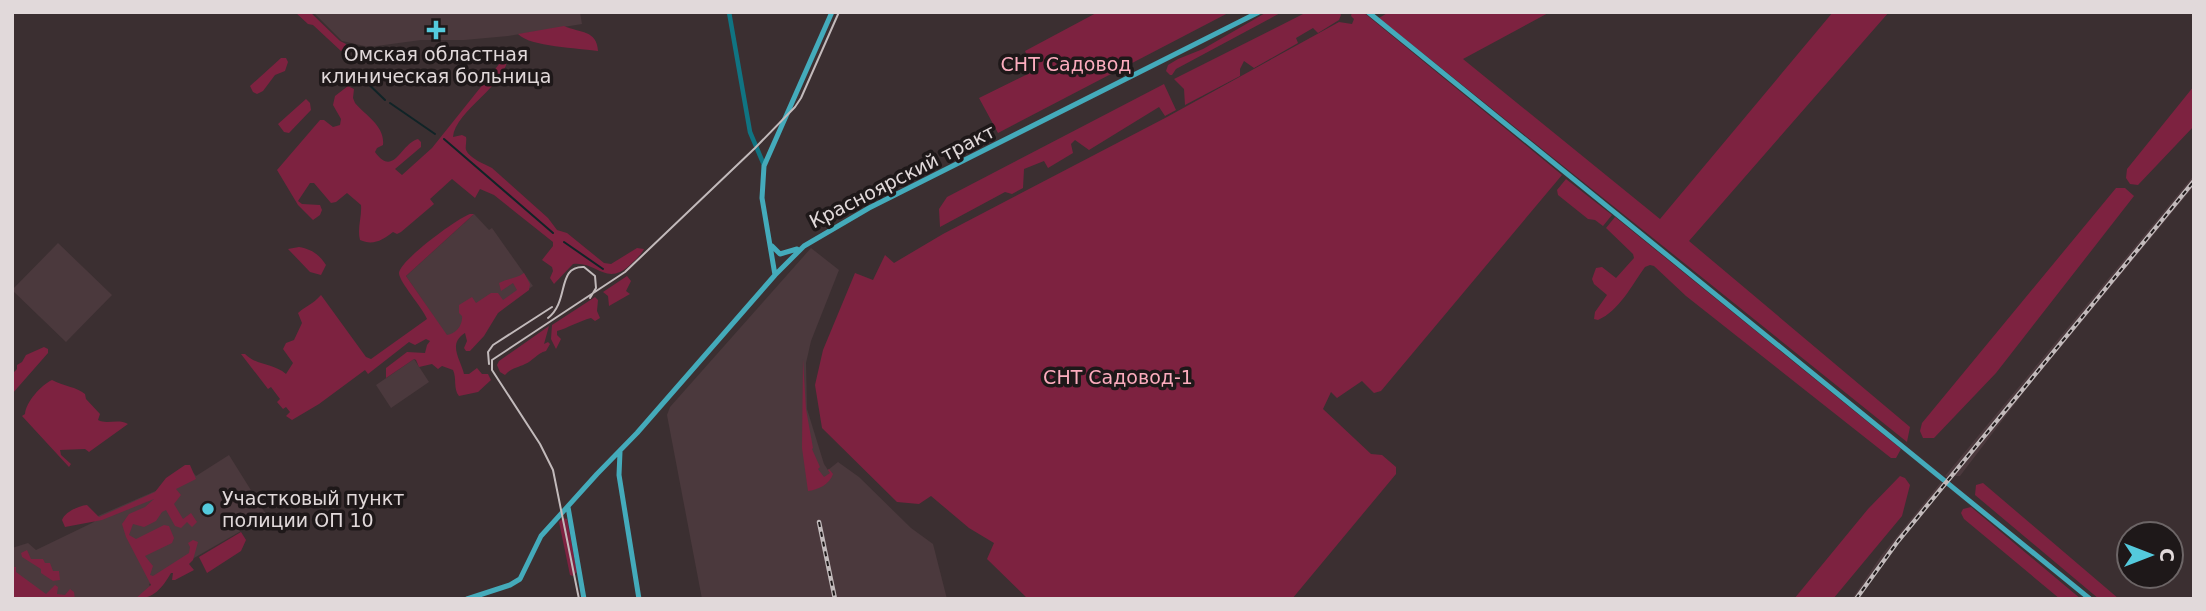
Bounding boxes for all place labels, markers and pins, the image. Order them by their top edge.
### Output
marker: Омская областная клиническая больница [426,20,446,40]
place label: Омская областная клиническая больница [321,43,551,87]
place label: Участковый пункт полиции ОП 10 [222,487,404,531]
marker: Участковый пункт полиции ОП 10 [200,501,216,517]

